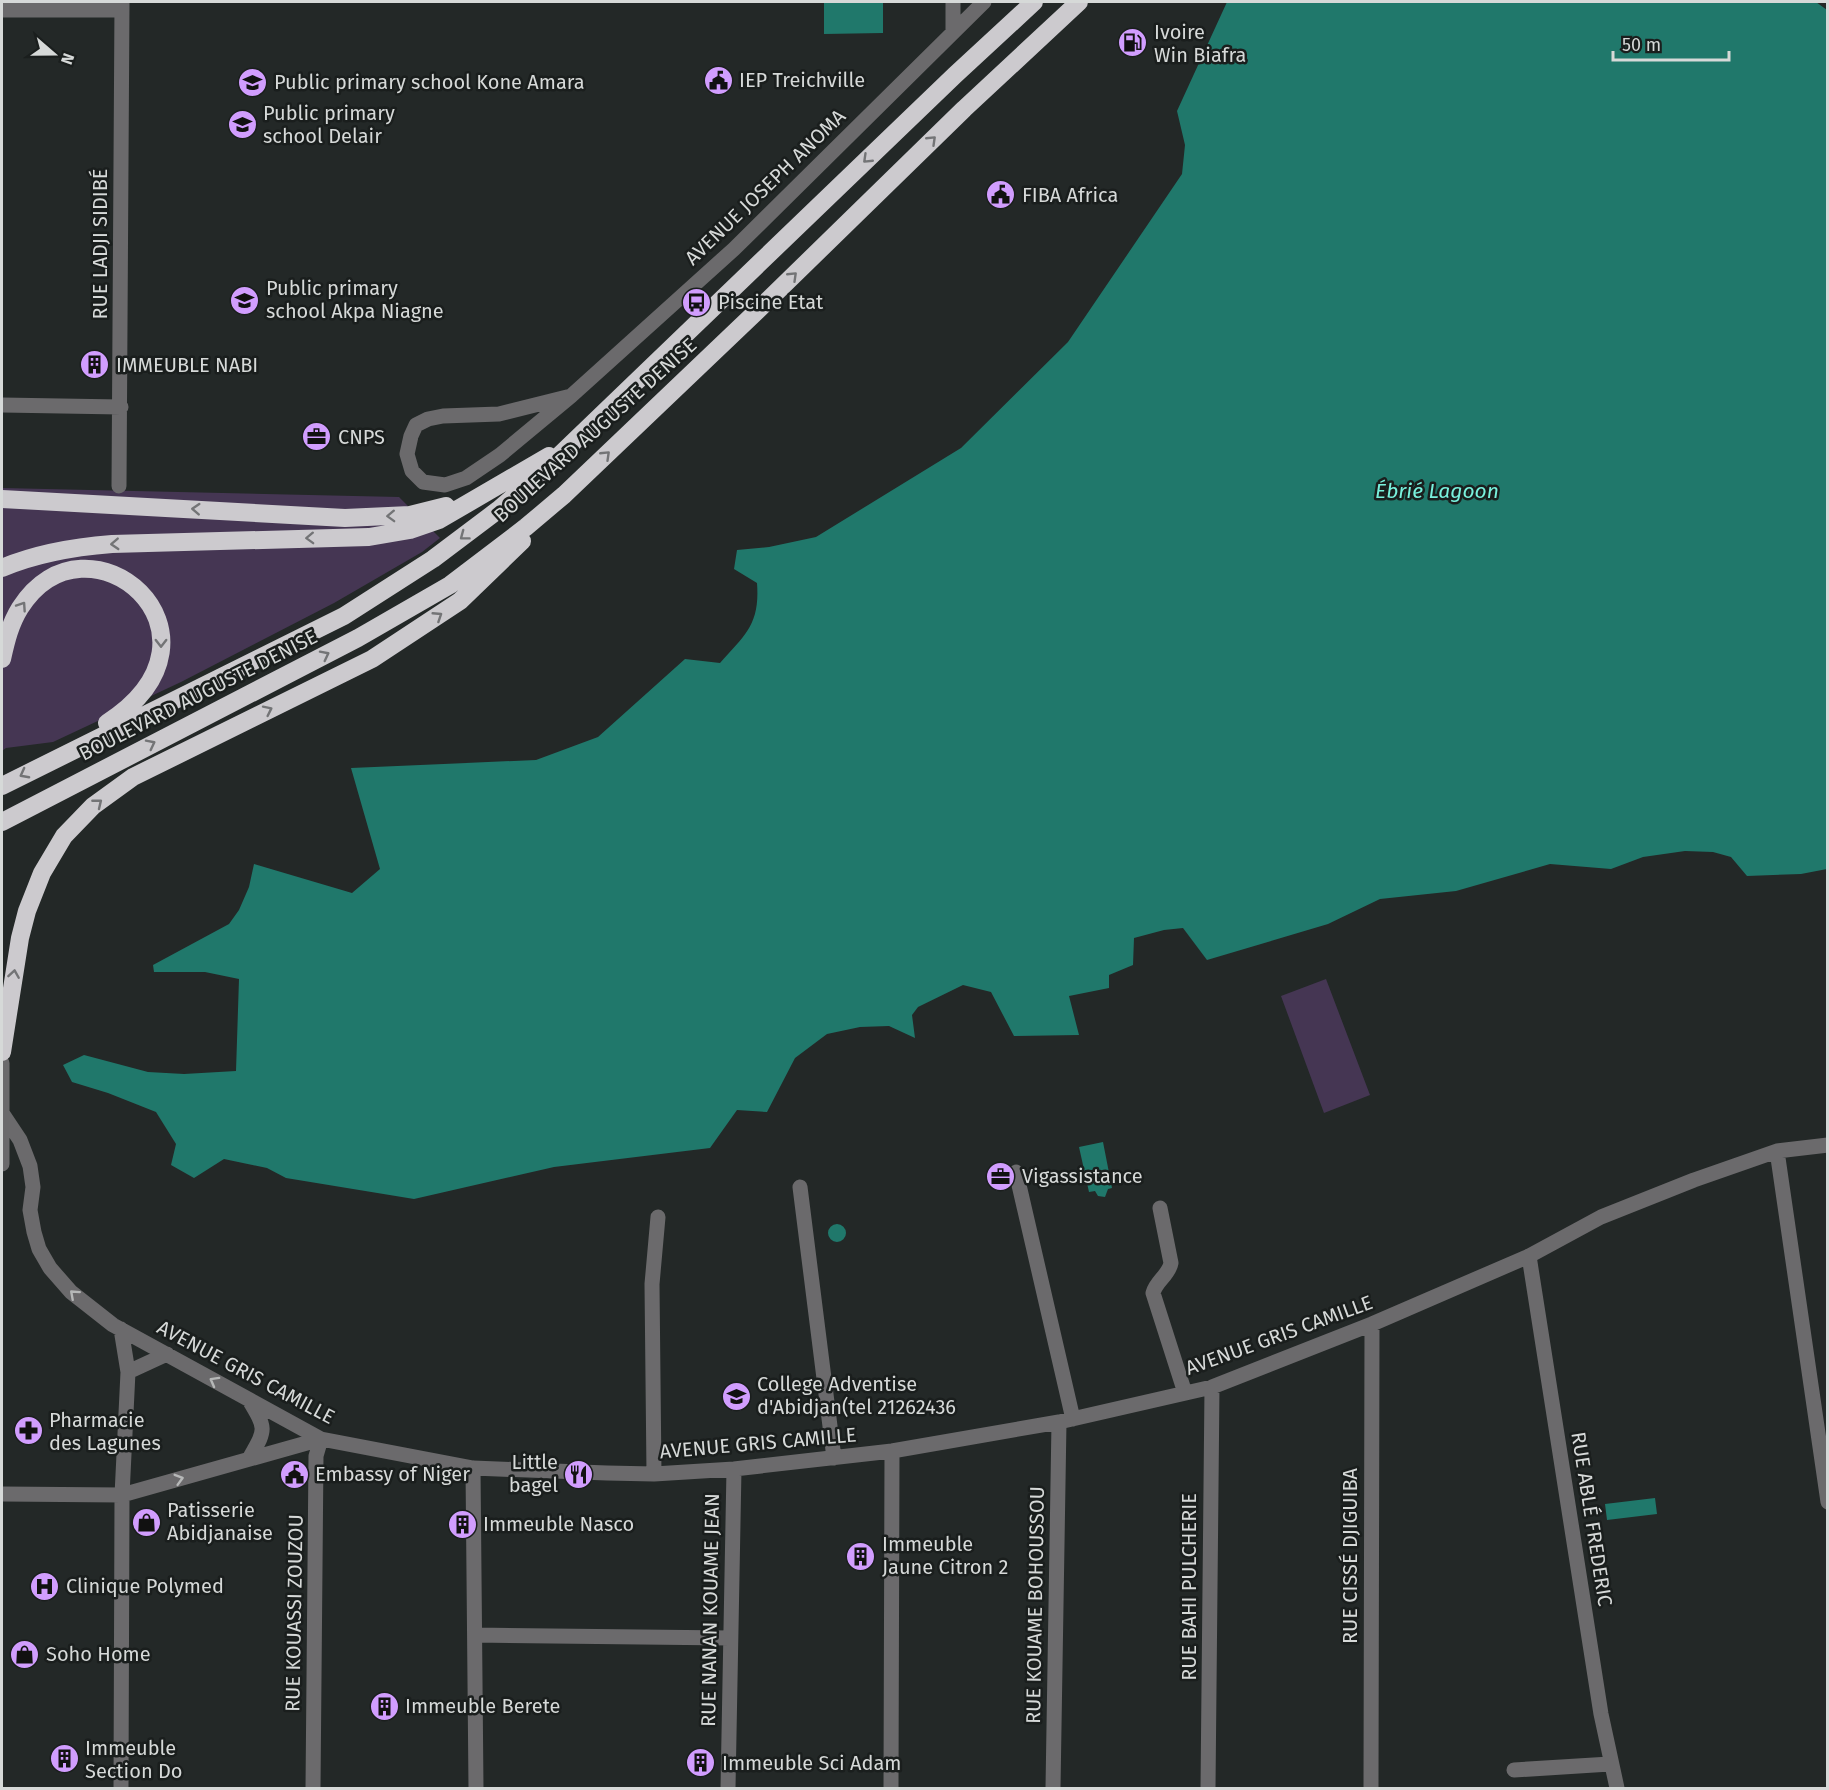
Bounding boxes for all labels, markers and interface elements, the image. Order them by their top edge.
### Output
place label: Ivoire Win Biafra [1154,20,1246,67]
north arrow [24,24,84,84]
scale bar [1613,24,1728,62]
fuel station icon: Ivoire Win Biafra [1117,27,1149,59]
text: 50 m [1622,34,1661,56]
text: N [57,51,78,67]
public building icon: IEP Treichville [702,64,734,96]
school or university icon: Public primary school Kone Amara [237,66,269,98]
place label: IEP Treichville [739,68,865,92]
place label: Public primary school Kone Amara [274,70,585,94]
place label: Public primary school Delair [263,101,395,148]
street label: AVENUE JOSEPH ANOMA [680,104,851,270]
school or university icon: Public primary school Delair [226,109,258,141]
one-way arrow [925,136,936,147]
one-way arrow [863,152,873,163]
street label: RUE LADJI SIDIBÉ [88,168,112,320]
public building icon: FIBA Africa [985,179,1017,211]
place label: FIBA Africa [1022,183,1118,207]
one-way arrow [786,272,796,283]
place label: Public primary school Akpa Niagne [266,276,444,323]
school or university icon: Public primary school Akpa Niagne [229,284,261,316]
bus stop icon: Piscine Etat [681,286,713,318]
place label: Piscine Etat [718,290,824,314]
street label: BOULEVARD AUGUSTE DENISE [489,333,701,527]
building icon: IMMEUBLE NABI [79,349,111,381]
place label: IMMEUBLE NABI [116,353,258,377]
office icon: CNPS [301,421,333,453]
place label: CNPS [338,425,385,449]
one-way arrow [599,451,610,462]
water label: Ébrié Lagoon [1375,478,1499,504]
one-way arrow [191,502,200,515]
one-way arrow [386,510,395,522]
one-way arrow [459,529,470,540]
one-way arrow [305,532,314,545]
one-way arrow [110,537,119,550]
one-way arrow [15,601,26,612]
one-way arrow [432,612,443,623]
street label: BOULEVARD AUGUSTE DENISE [75,624,321,766]
one-way arrow [155,639,167,648]
one-way arrow [319,651,329,662]
one-way arrow [262,706,273,718]
one-way arrow [145,740,156,751]
one-way arrow [20,767,31,778]
one-way arrow [91,800,102,811]
one-way arrow [7,969,20,979]
office icon: Vigassistance [985,1160,1017,1192]
place label: Vigassistance [1022,1164,1143,1188]
one-way arrow [70,1290,81,1301]
street label: AVENUE GRIS CAMILLE [1182,1290,1376,1380]
street label: AVENUE GRIS CAMILLE [153,1315,339,1429]
place label: College Adventise d'Abidjan(tel 21262436 [757,1372,956,1419]
one-way arrow [210,1377,220,1388]
school or university icon: College Adventise d'Abidjan(tel 21262436 [720,1380,752,1412]
place label: Pharmacie des Lagunes [49,1408,161,1455]
pharmacy icon: Pharmacie des Lagunes [12,1415,44,1447]
street label: AVENUE GRIS CAMILLE [659,1422,857,1464]
street label: RUE ABLÉ FREDERIC [1566,1430,1618,1608]
place label: Little bagel [509,1450,558,1497]
public building icon: Embassy of Niger [278,1458,310,1490]
restaurant icon: Little bagel [563,1458,595,1490]
place label: Embassy of Niger [315,1462,470,1486]
street label: RUE CISSÉ DJIGUIBA [1338,1468,1362,1644]
one-way arrow [173,1474,183,1486]
street label: RUE KOUAME BOHOUSSOU [1021,1486,1049,1724]
street label: RUE NANAN KOUAME JEAN [696,1493,724,1727]
street label: RUE BAHI PULCHERIE [1177,1493,1201,1681]
place label: Patisserie Abidjanaise [167,1498,273,1545]
shop icon: Patisserie Abidjanaise [130,1506,162,1538]
building icon: Immeuble Nasco [446,1508,478,1540]
place label: Immeuble Nasco [483,1512,634,1536]
street label: RUE KOUASSI ZOUZOU [280,1514,308,1712]
place label: Immeuble Jaune Citron 2 [882,1532,1008,1579]
building icon: Immeuble Jaune Citron 2 [845,1540,877,1572]
hospital icon: Clinique Polymed [29,1570,61,1602]
place label: Clinique Polymed [66,1574,224,1598]
shop icon: Soho Home [9,1638,41,1670]
place label: Soho Home [46,1642,151,1666]
building icon: Immeuble Berete [368,1690,400,1722]
place label: Immeuble Berete [405,1694,560,1718]
place label: Immeuble Section Do [85,1736,182,1783]
building icon: Immeuble Section Do [48,1743,80,1775]
building icon: Immeuble Sci Adam [685,1747,717,1779]
place label: Immeuble Sci Adam [722,1751,901,1775]

